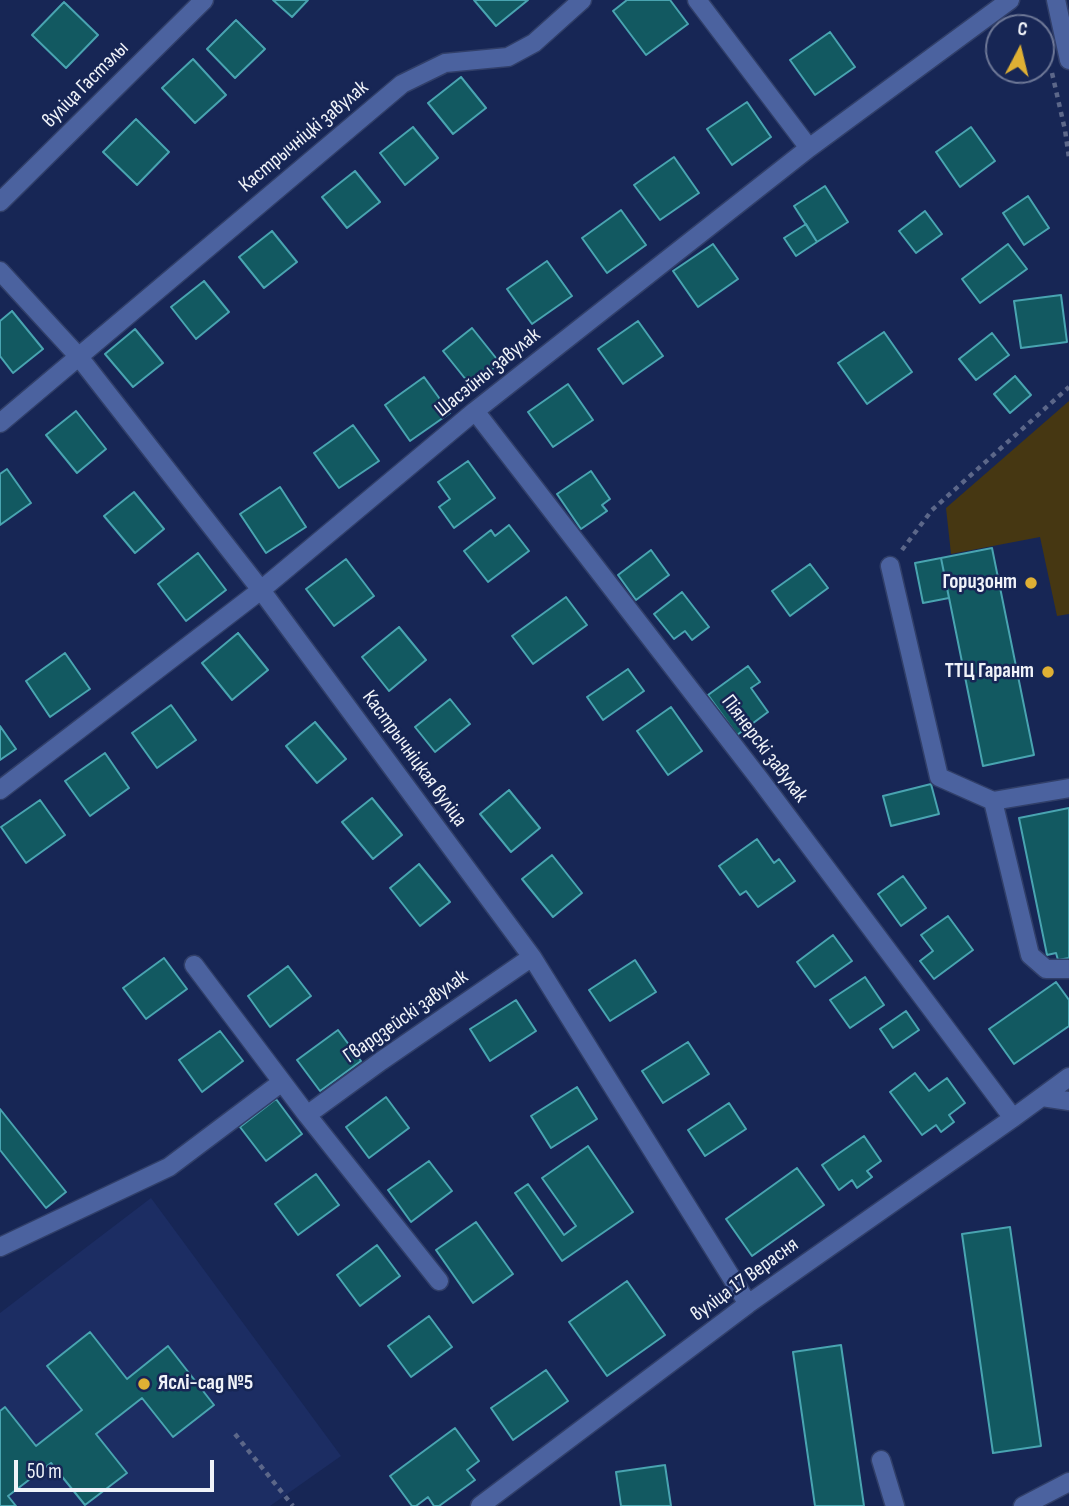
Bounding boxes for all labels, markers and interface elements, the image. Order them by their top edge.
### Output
north arrow [985,14,1055,84]
text: С [1016,18,1029,42]
street label: вуліца Гастэлы [38,37,134,133]
street label: Кастрычніцкі завулак [234,76,374,198]
street label: Шасэйны завулак [430,323,546,423]
place label: Горизонт [942,570,1017,596]
marker: Горизонт [1023,575,1039,591]
place label: ТТЦ Гарант [945,659,1034,685]
marker: ТТЦ Гарант [1040,664,1056,680]
street label: Кастрычніцкая вуліца [356,686,472,832]
street label: Піянерскі завулак [715,690,813,808]
street label: Гвардзейскі завулак [339,965,473,1069]
street label: вуліца 17 Верасня [686,1232,804,1328]
place label: Яслі-сад №5 [158,1371,253,1397]
marker: Яслі-сад №5 [136,1376,152,1392]
scale bar [18,1446,217,1490]
text: 50 m [27,1459,62,1484]

